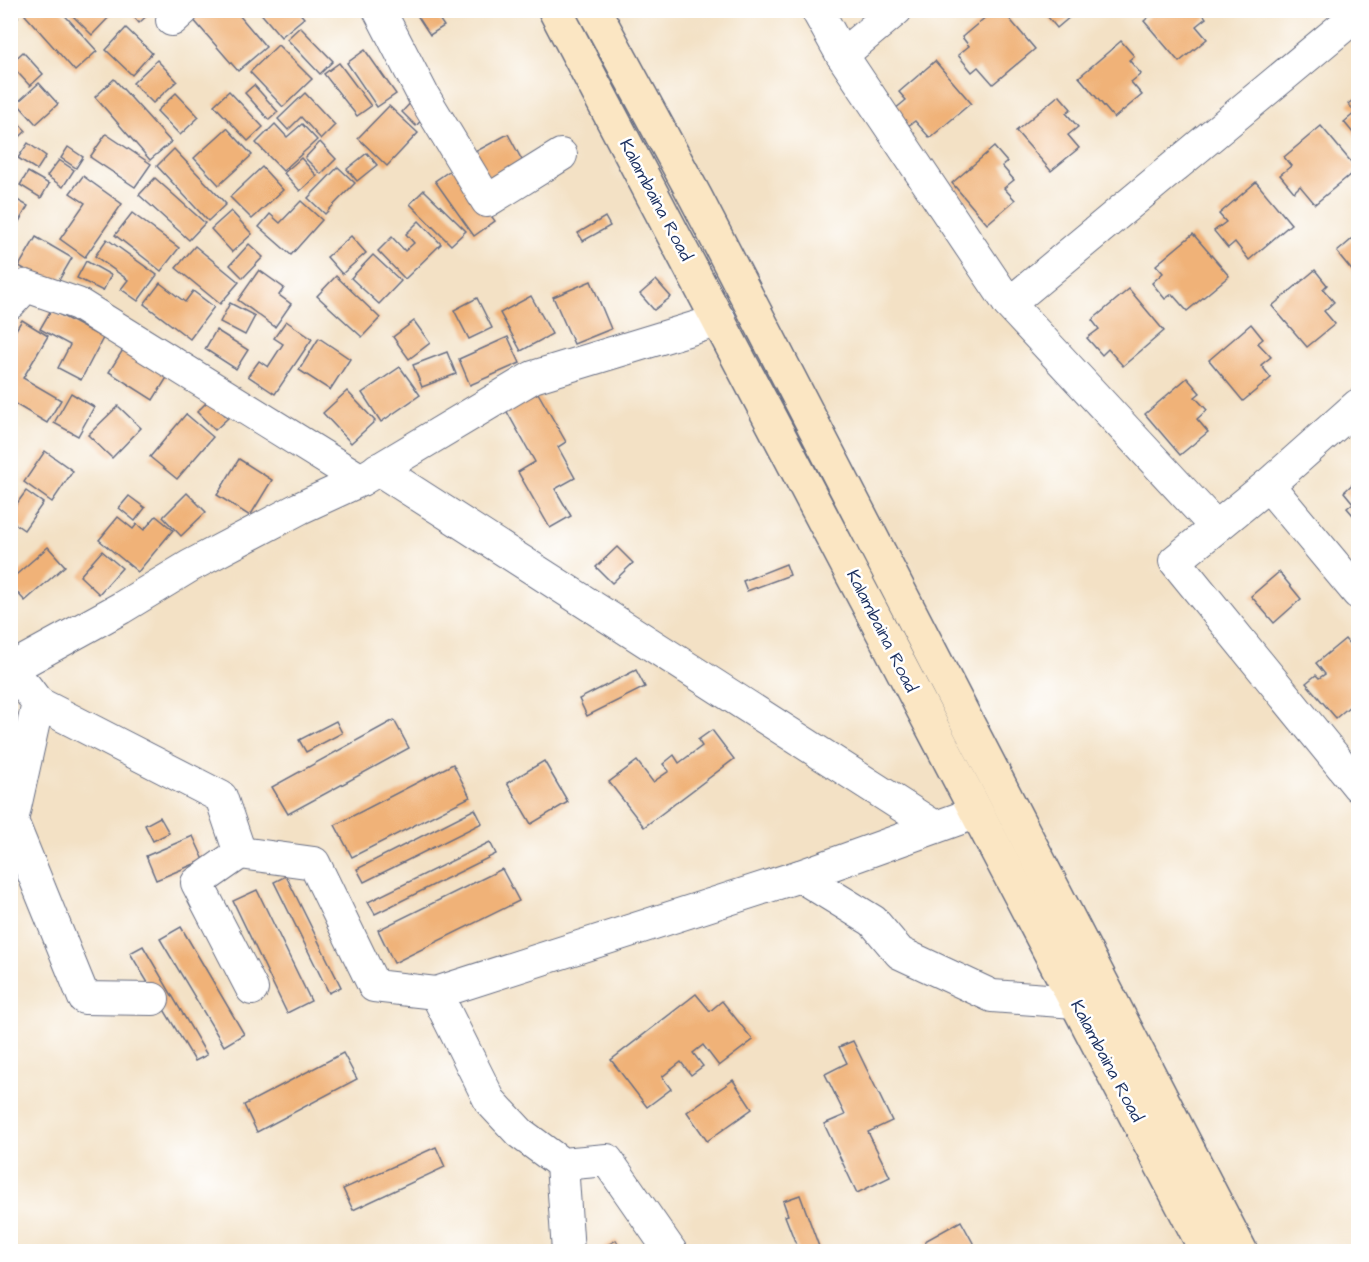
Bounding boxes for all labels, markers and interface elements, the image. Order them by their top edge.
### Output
street label: Kalambaina Road [613,135,699,265]
street label: Kalambaina Road [840,565,924,697]
street label: Kalambaina Road [1064,996,1150,1126]

